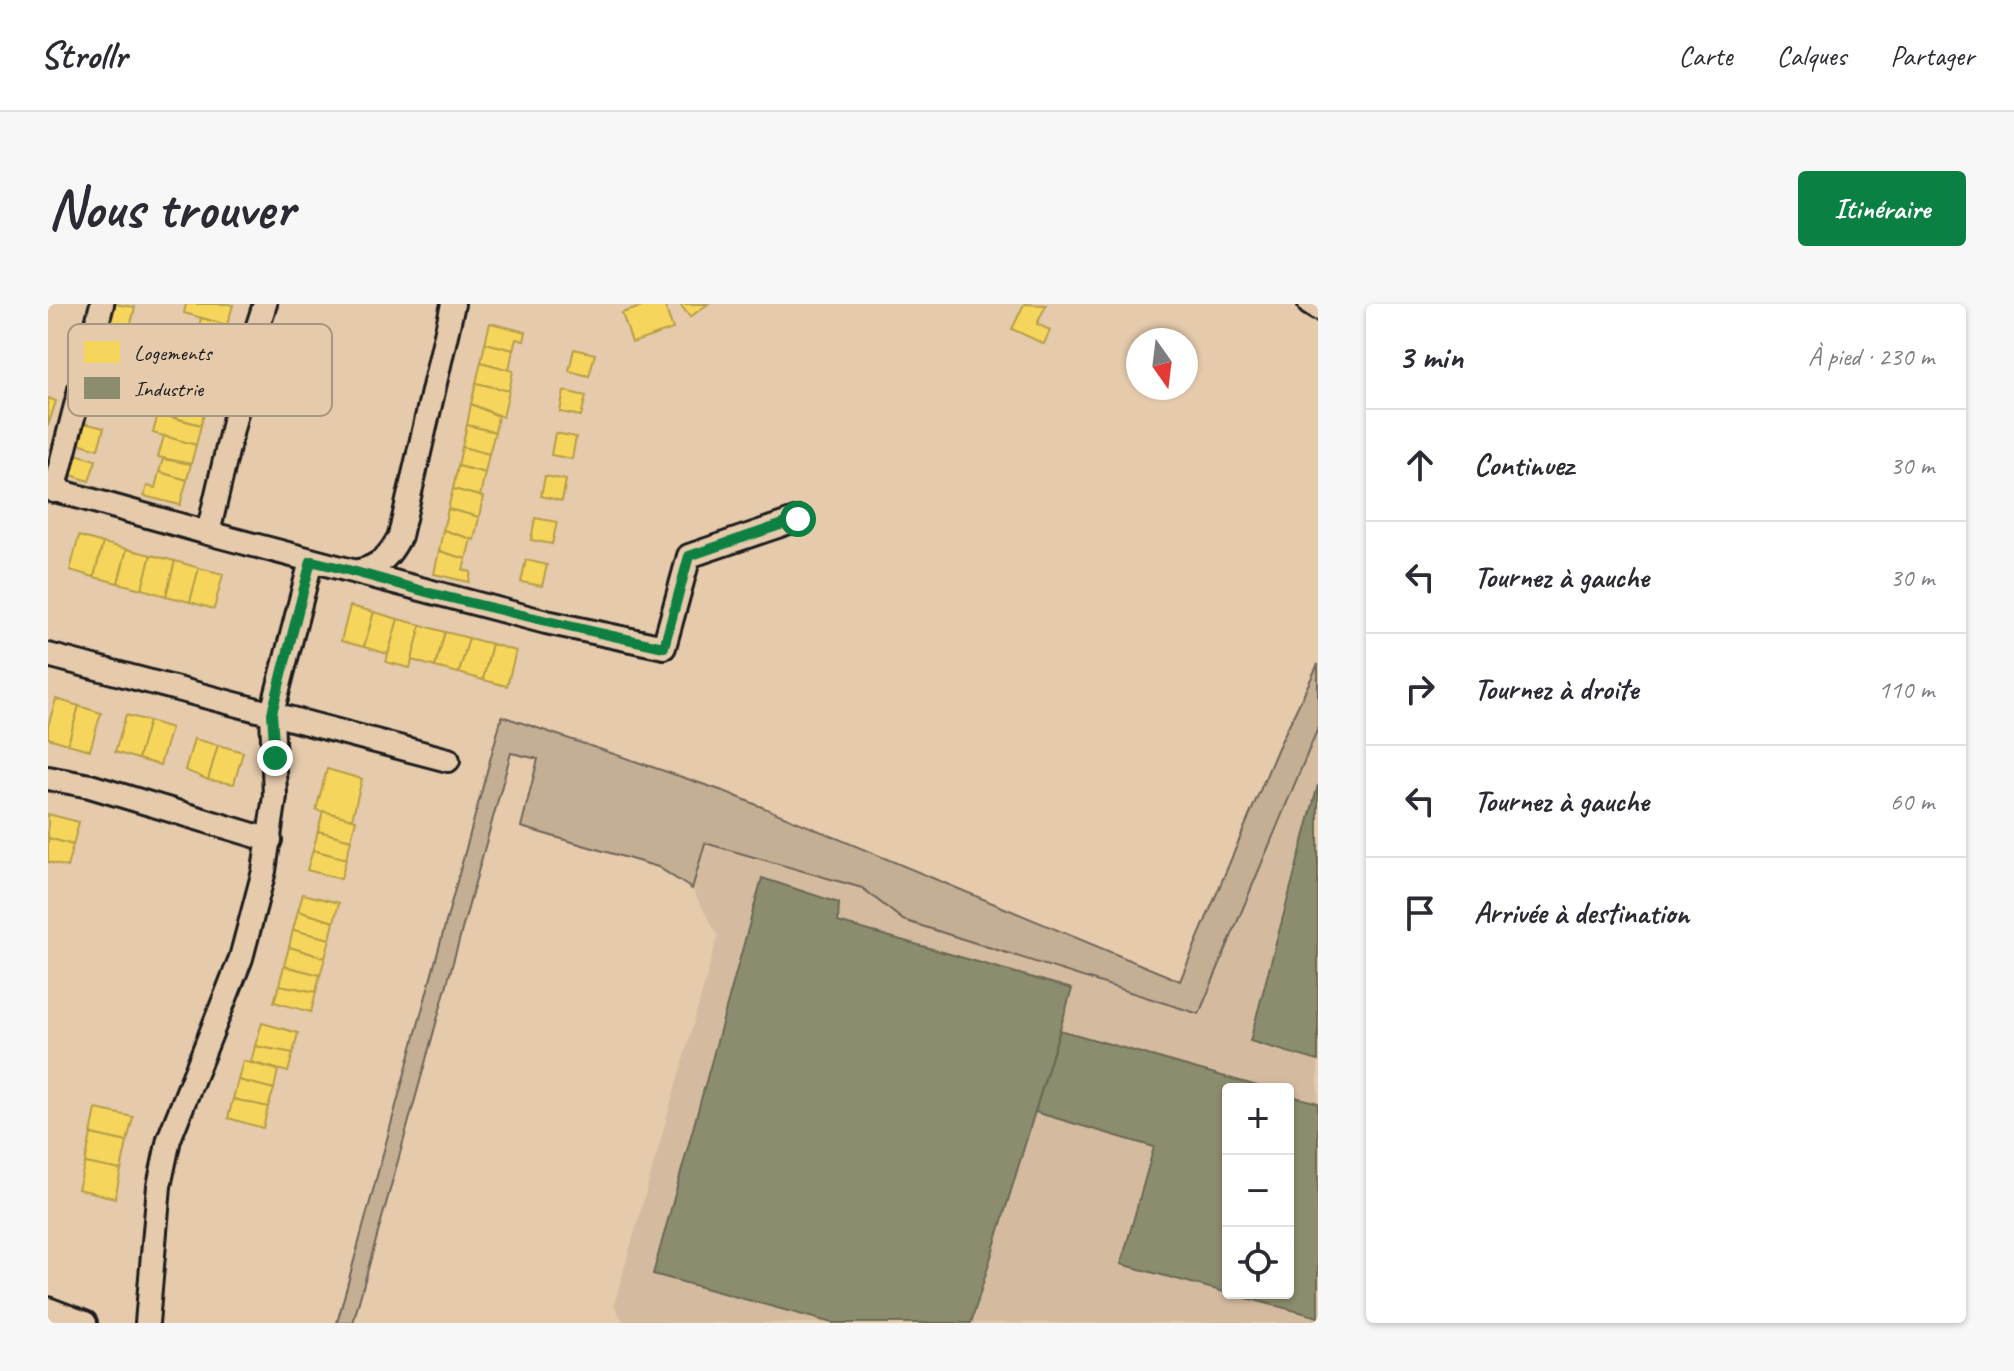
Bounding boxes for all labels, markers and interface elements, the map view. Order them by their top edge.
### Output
text: Strollr [40,32,127,79]
text: Carte [1679,38,1732,73]
text: Calques [1776,38,1846,73]
text: Partager [1890,38,1974,73]
button: Itinéraire [1798,171,1966,246]
text: Nous trouver [48,173,294,244]
legend [68,324,332,416]
north arrow [1126,328,1198,400]
text: 3 min [1398,335,1463,378]
text: Logements [134,339,213,367]
text: À pied · 230 m [1808,340,1934,373]
text: Industrie [134,375,205,403]
icon: ahead [1398,443,1442,487]
text: Continuez [1474,446,1573,484]
text: 30 m [1890,449,1934,482]
route start [780,501,816,537]
icon: left [1398,555,1442,599]
text: Tournez à gauche [1474,558,1649,596]
text: 30 m [1890,561,1934,594]
icon: right [1398,667,1442,711]
text: Tournez à droite [1474,670,1638,708]
text: 110 m [1878,673,1934,706]
route end [257,740,293,776]
icon: left [1398,779,1442,823]
text: Tournez à gauche [1474,782,1649,820]
text: 60 m [1890,785,1934,818]
icon: arrive [1398,891,1442,935]
text: Arrivée à destination [1474,894,1689,932]
map controls [1222,1083,1294,1299]
button: + [1222,1083,1294,1155]
button: − [1222,1155,1294,1227]
button: locate [1222,1227,1294,1299]

